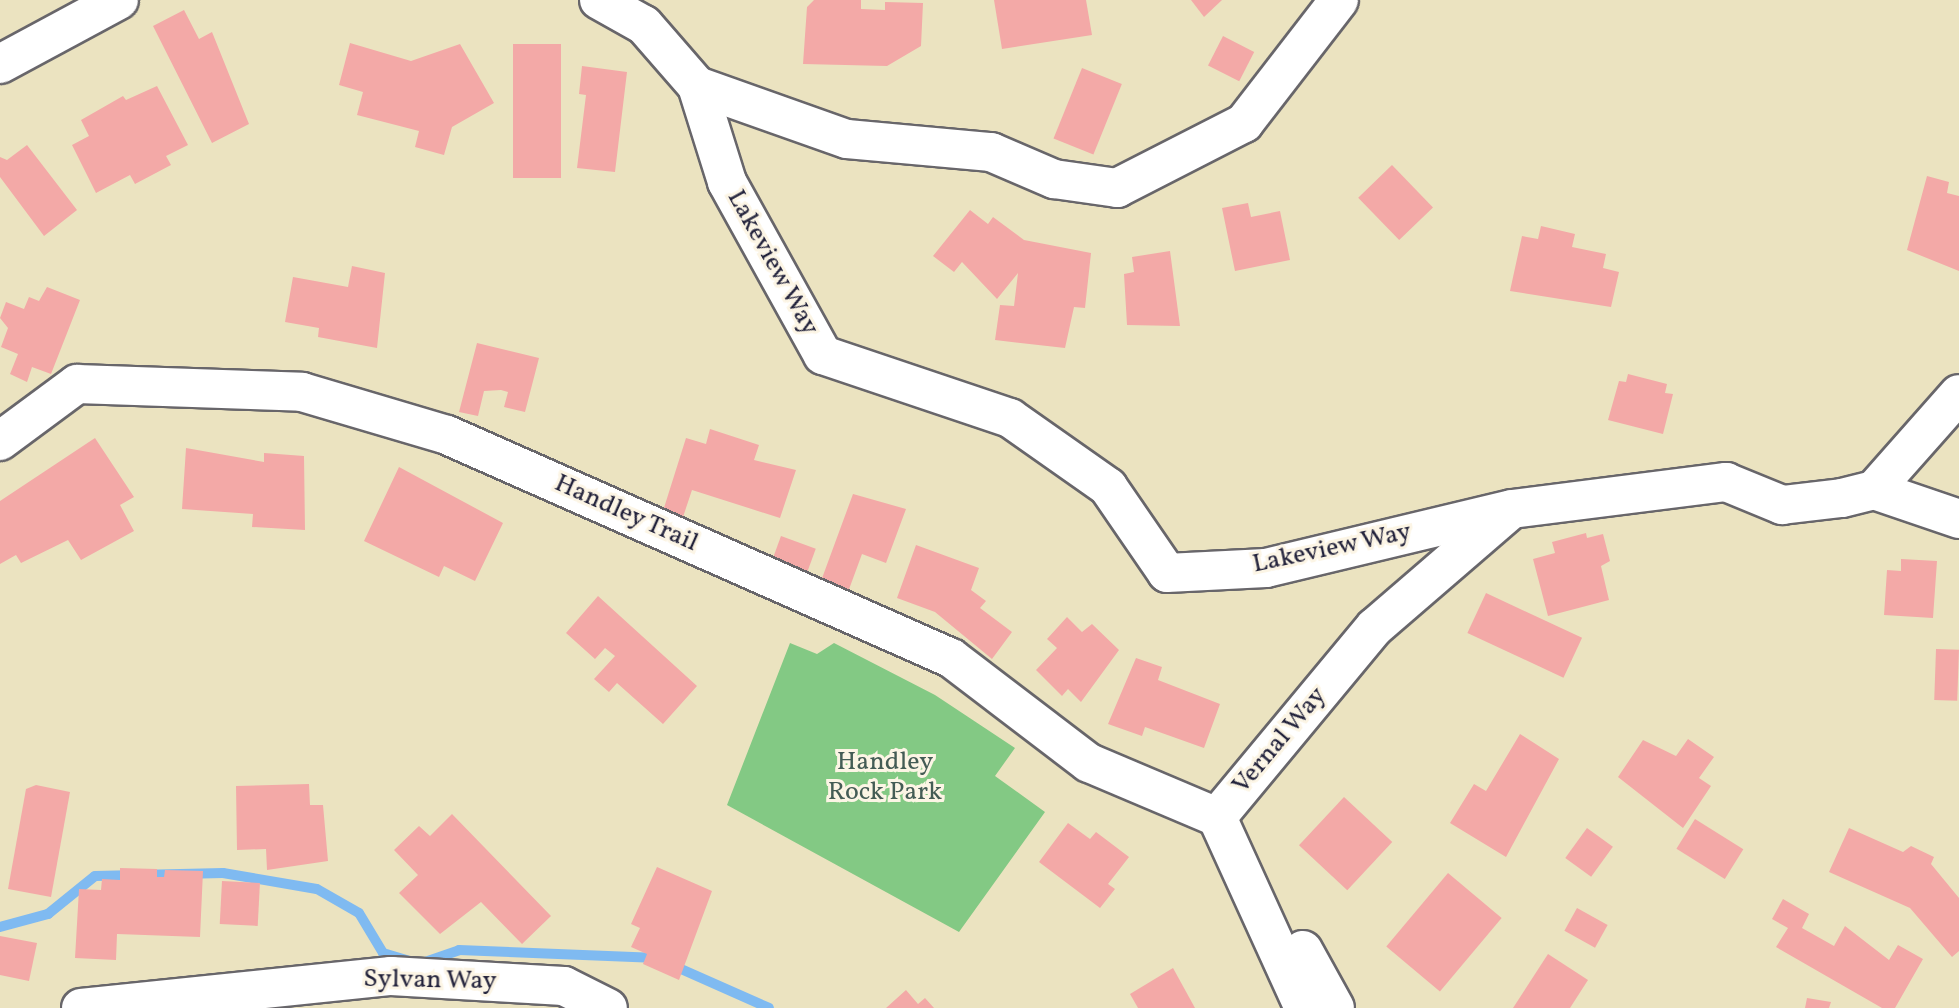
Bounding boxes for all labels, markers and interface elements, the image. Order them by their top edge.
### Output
street label: Lakeview Way [719,184,825,342]
street label: Handley Trail [549,468,703,560]
street label: Lakeview Way [1249,517,1415,581]
street label: Vernal Way [1226,681,1334,801]
park label: Handley Rock Park [828,747,942,808]
street label: Sylvan Way [363,964,497,998]

